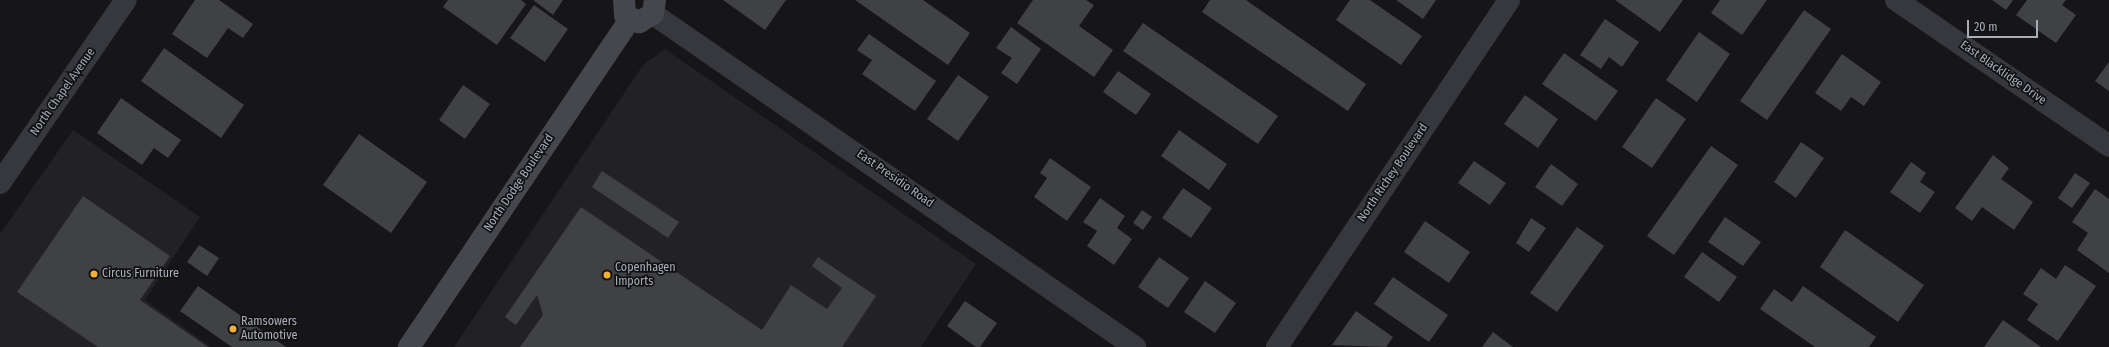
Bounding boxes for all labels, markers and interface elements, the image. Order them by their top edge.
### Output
scale bar [1969,12,2040,38]
text: 20 m [1974,20,1998,34]
street label: East Blacklidge Drive [1957,38,2049,108]
street label: North Chapel Avenue [27,46,99,138]
street label: North Richey Boulevard [1355,121,1431,225]
street label: North Dodge Boulevard [481,132,557,234]
street label: East Presidio Road [854,147,936,211]
place label: Copenhagen Imports [615,261,676,289]
place label: Circus Furniture [102,267,179,281]
marker: Circus Furniture [89,269,99,279]
marker: Copenhagen Imports [602,270,612,280]
place label: Ramsowers Automotive [241,315,297,343]
marker: Ramsowers Automotive [228,324,238,334]

